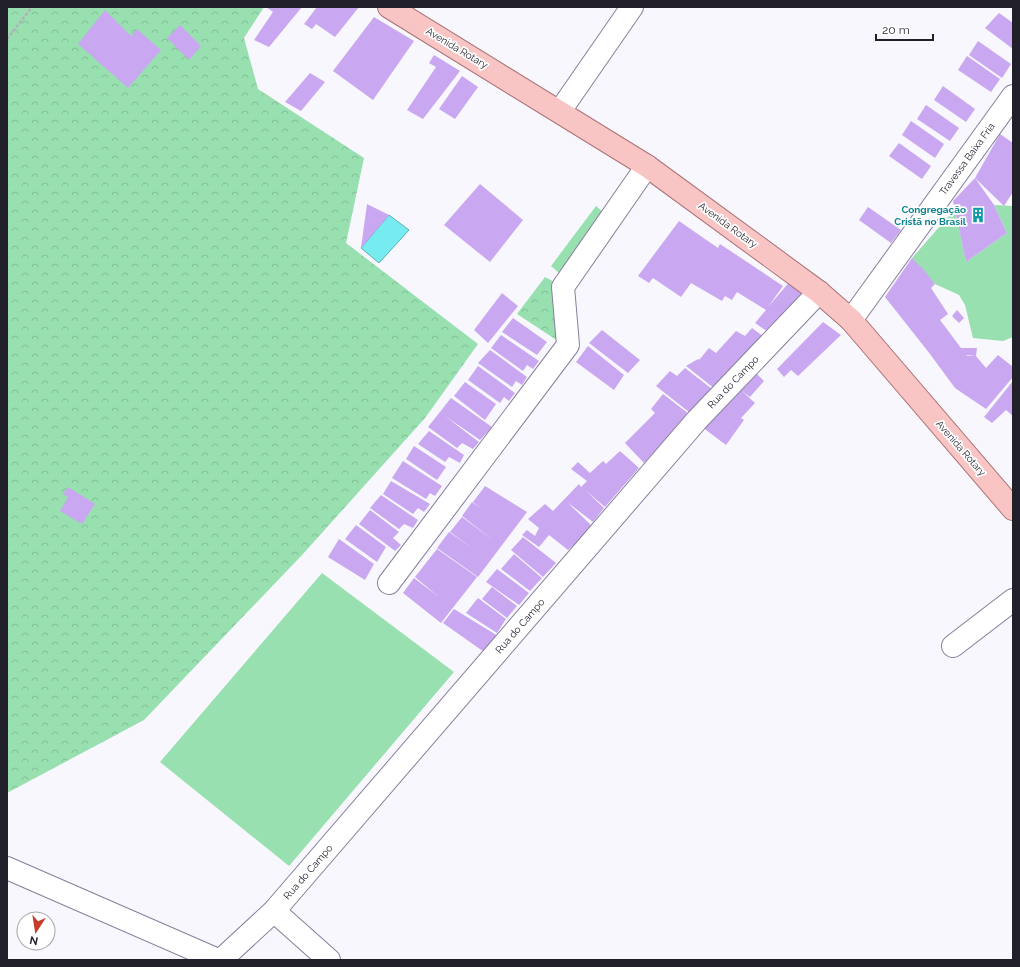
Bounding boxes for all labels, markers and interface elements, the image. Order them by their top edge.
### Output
scale bar [876,16,933,42]
text: 20 m [882,23,910,37]
street label: Avenida Rotary [424,25,490,71]
street label: Travessa Baixa Fria [937,121,997,197]
street label: Avenida Rotary [697,200,760,250]
place label: Congregação Cristã no Brasil [894,204,967,227]
building icon: Congregação Cristã no Brasil [969,206,987,224]
street label: Rua do Campo [705,353,761,411]
street label: Avenida Rotary [934,418,988,478]
street label: Rua do Campo [493,596,547,656]
street label: Rua do Campo [281,842,335,902]
north arrow [16,911,56,951]
text: N [29,933,39,948]

